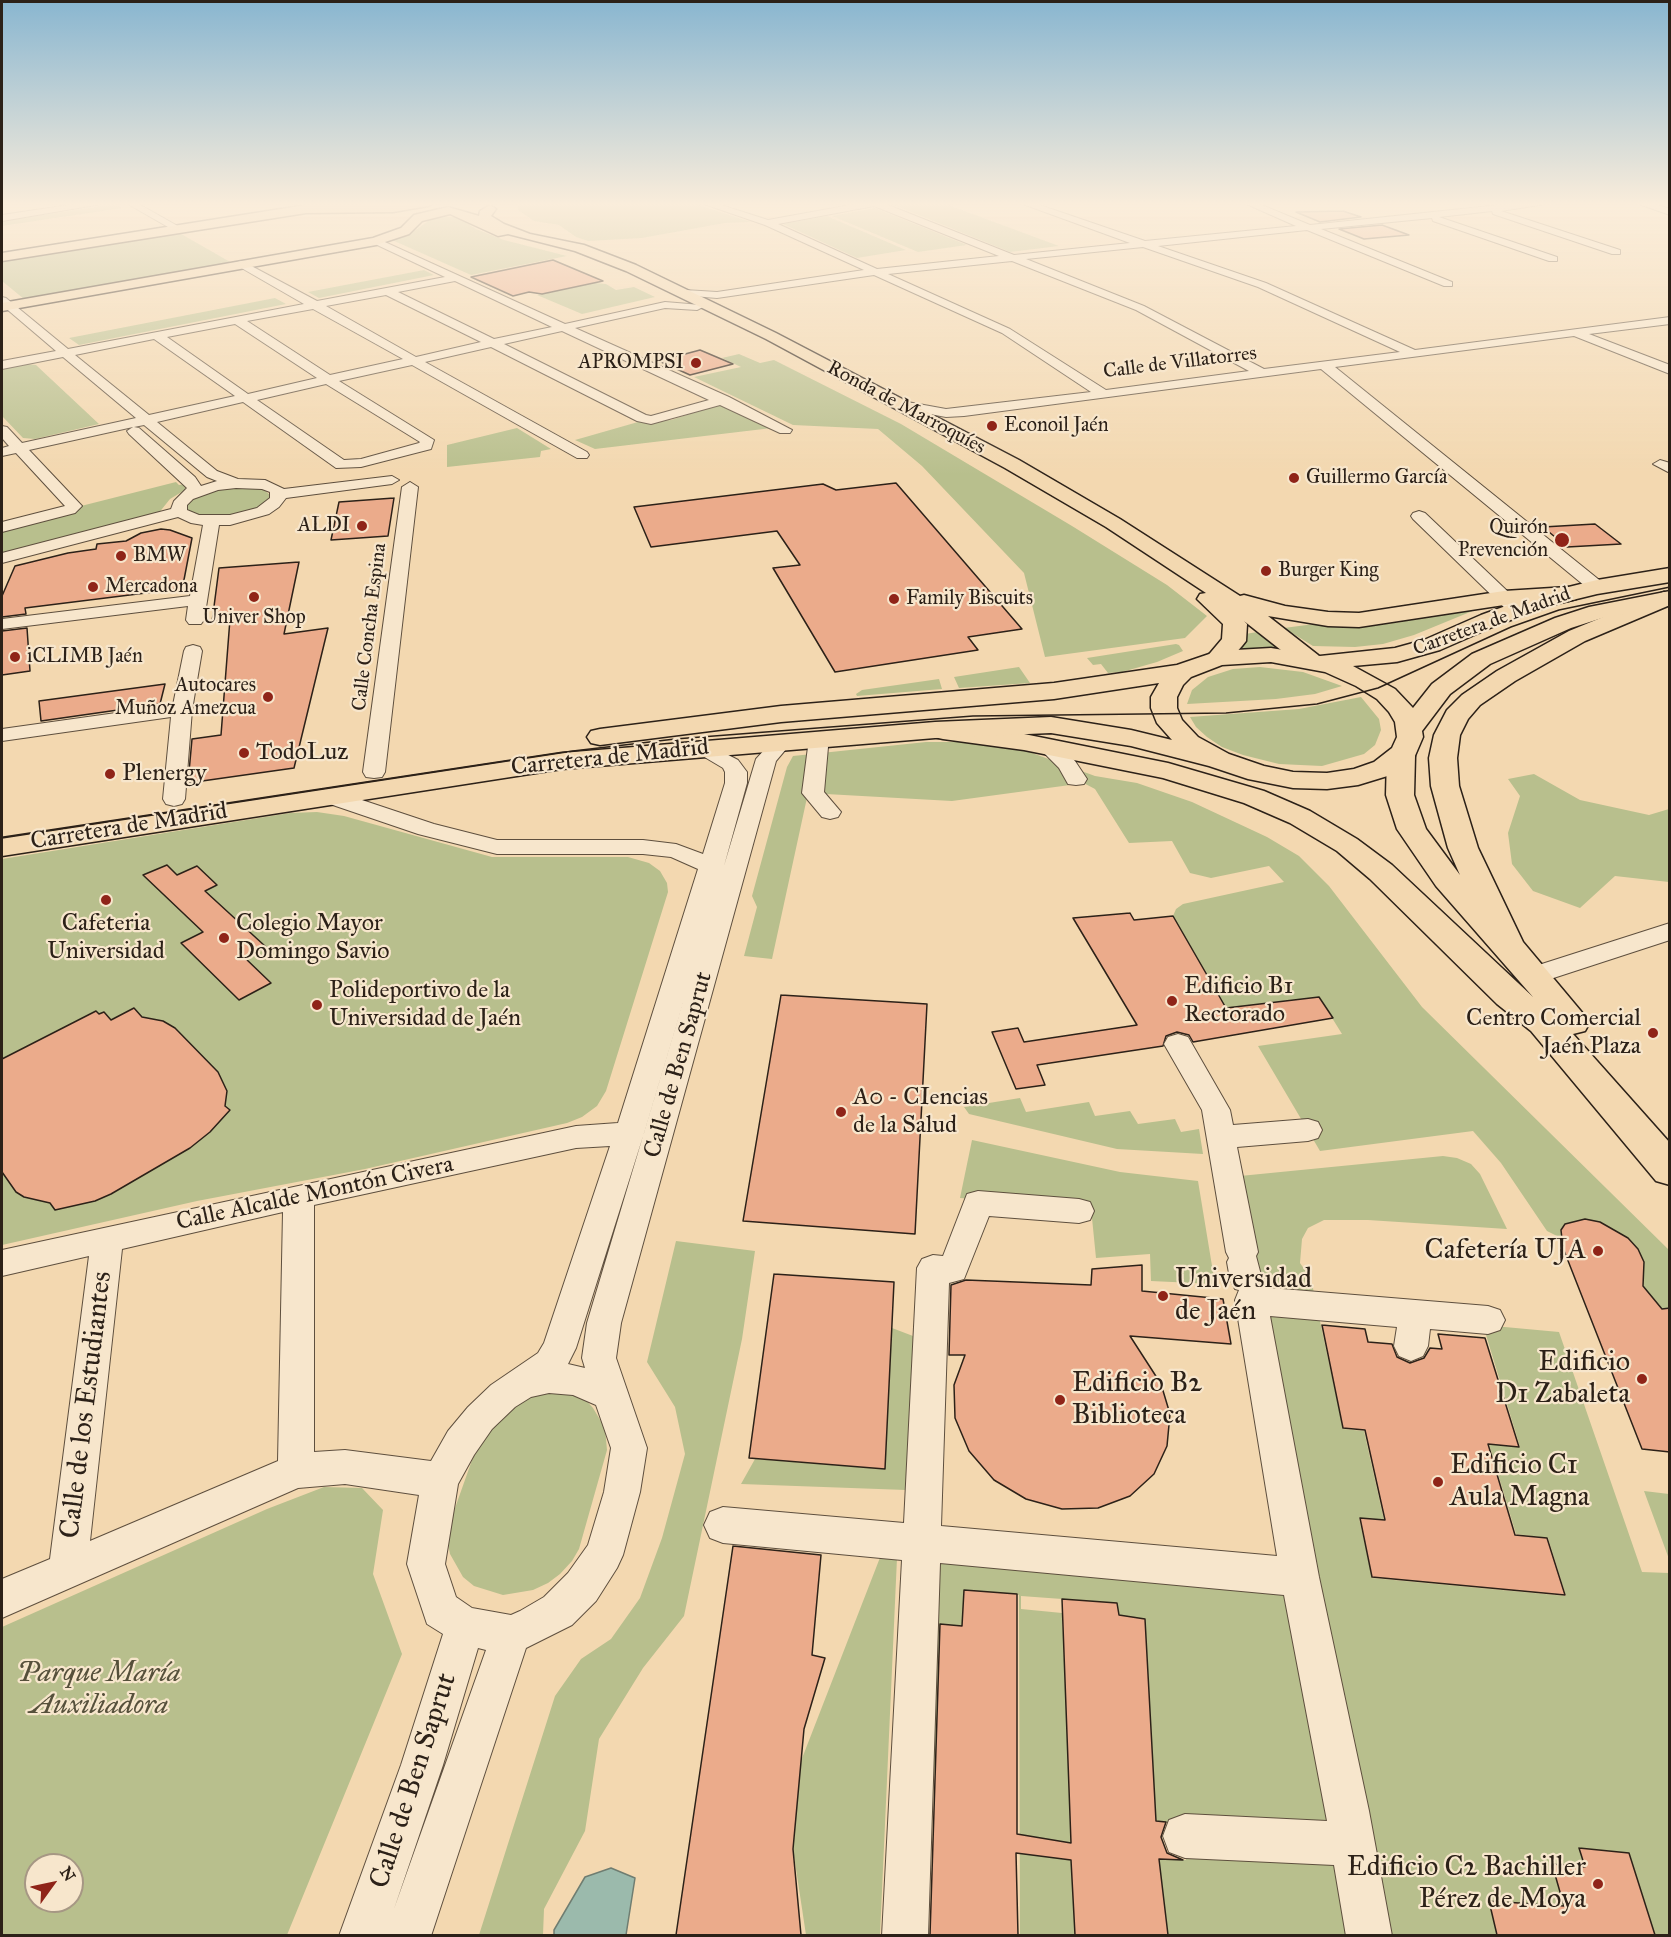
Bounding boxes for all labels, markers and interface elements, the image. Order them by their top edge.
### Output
street label: Calle de Villatorres [1102,342,1258,384]
place label: APROMPSI [578,351,684,375]
marker: APROMPSI [689,356,703,370]
street label: Ronda de Marroquíes [823,356,989,460]
place label: Econoil Jaén [1004,414,1108,438]
marker: Econoil Jaén [985,419,999,433]
place label: Guillermo García [1306,466,1447,490]
marker: Guillermo García [1287,471,1301,485]
place label: ALDI [298,514,350,538]
place label: Quirón Prevención [1458,516,1548,563]
marker: ALDI [355,519,369,533]
marker: Quirón Prevención [1553,531,1571,549]
street label: Calle Concha Espina [348,542,392,712]
place label: BMW [133,544,186,568]
marker: BMW [114,549,128,563]
place label: Burger King [1278,559,1379,583]
marker: Burger King [1259,564,1273,578]
place label: Mercadona [105,575,198,599]
marker: Mercadona [86,580,100,594]
street label: Carretera de Madrid [1410,582,1574,662]
place label: Family Biscuits [906,587,1033,611]
marker: Univer Shop [247,590,261,604]
marker: Family Biscuits [887,592,901,606]
place label: Univer Shop [202,606,306,630]
place label: iCLIMB Jaén [27,645,143,669]
marker: iCLIMB Jaén [8,650,22,664]
place label: Autocares Muñoz Amezcua [115,674,256,721]
marker: Autocares Muñoz Amezcua [261,690,275,704]
street label: Carretera de Madrid [510,733,710,783]
place label: TodoLuz [256,739,348,767]
marker: TodoLuz [237,746,251,760]
place label: Plenergy [122,760,207,788]
marker: Plenergy [103,767,117,781]
street label: Carretera de Madrid [29,797,229,857]
marker: Cafeteria Universidad [99,893,113,907]
place label: Cafeteria Universidad [47,910,165,966]
place label: Colegio Mayor Domingo Savio [236,910,390,966]
marker: Colegio Mayor Domingo Savio [217,931,231,945]
street label: Calle de Ben Saprut [639,969,719,1161]
place label: Edificio B1 Rectorado [1184,973,1293,1029]
place label: Polideportivo de la Universidad de Jaén [329,977,521,1033]
marker: Edificio B1 Rectorado [1165,994,1179,1008]
marker: Polideportivo de la Universidad de Jaén [310,998,324,1012]
place label: Centro Comercial Jaén Plaza [1466,1005,1641,1061]
marker: Centro Comercial Jaén Plaza [1646,1026,1660,1040]
place label: A0 - CIencias de la Salud [853,1084,988,1140]
marker: A0 - CIencias de la Salud [834,1105,848,1119]
street label: Calle Alcalde Montón Civera [174,1151,456,1237]
place label: Cafetería UJA [1425,1234,1586,1268]
marker: Cafetería UJA [1591,1244,1605,1258]
place label: Universidad de Jaén [1175,1263,1312,1329]
street label: Calle de los Estudiantes [54,1269,120,1541]
marker: Universidad de Jaén [1156,1289,1170,1303]
place label: Edificio D1 Zabaleta [1495,1346,1630,1412]
place label: Edificio B2 Biblioteca [1072,1367,1202,1433]
marker: Edificio D1 Zabaleta [1635,1372,1649,1386]
marker: Edificio B2 Biblioteca [1053,1393,1067,1407]
place label: Edificio C1 Aula Magna [1450,1449,1590,1515]
marker: Edificio C1 Aula Magna [1431,1475,1445,1489]
park label: Parque María Auxiliadora [17,1657,181,1723]
street label: Calle de Ben Saprut [363,1669,465,1893]
place label: Edificio C2 Bachiller Pérez de Moya [1347,1851,1586,1917]
north arrow [24,1853,84,1913]
text: N [56,1863,79,1885]
marker: Edificio C2 Bachiller Pérez de Moya [1591,1877,1605,1891]

